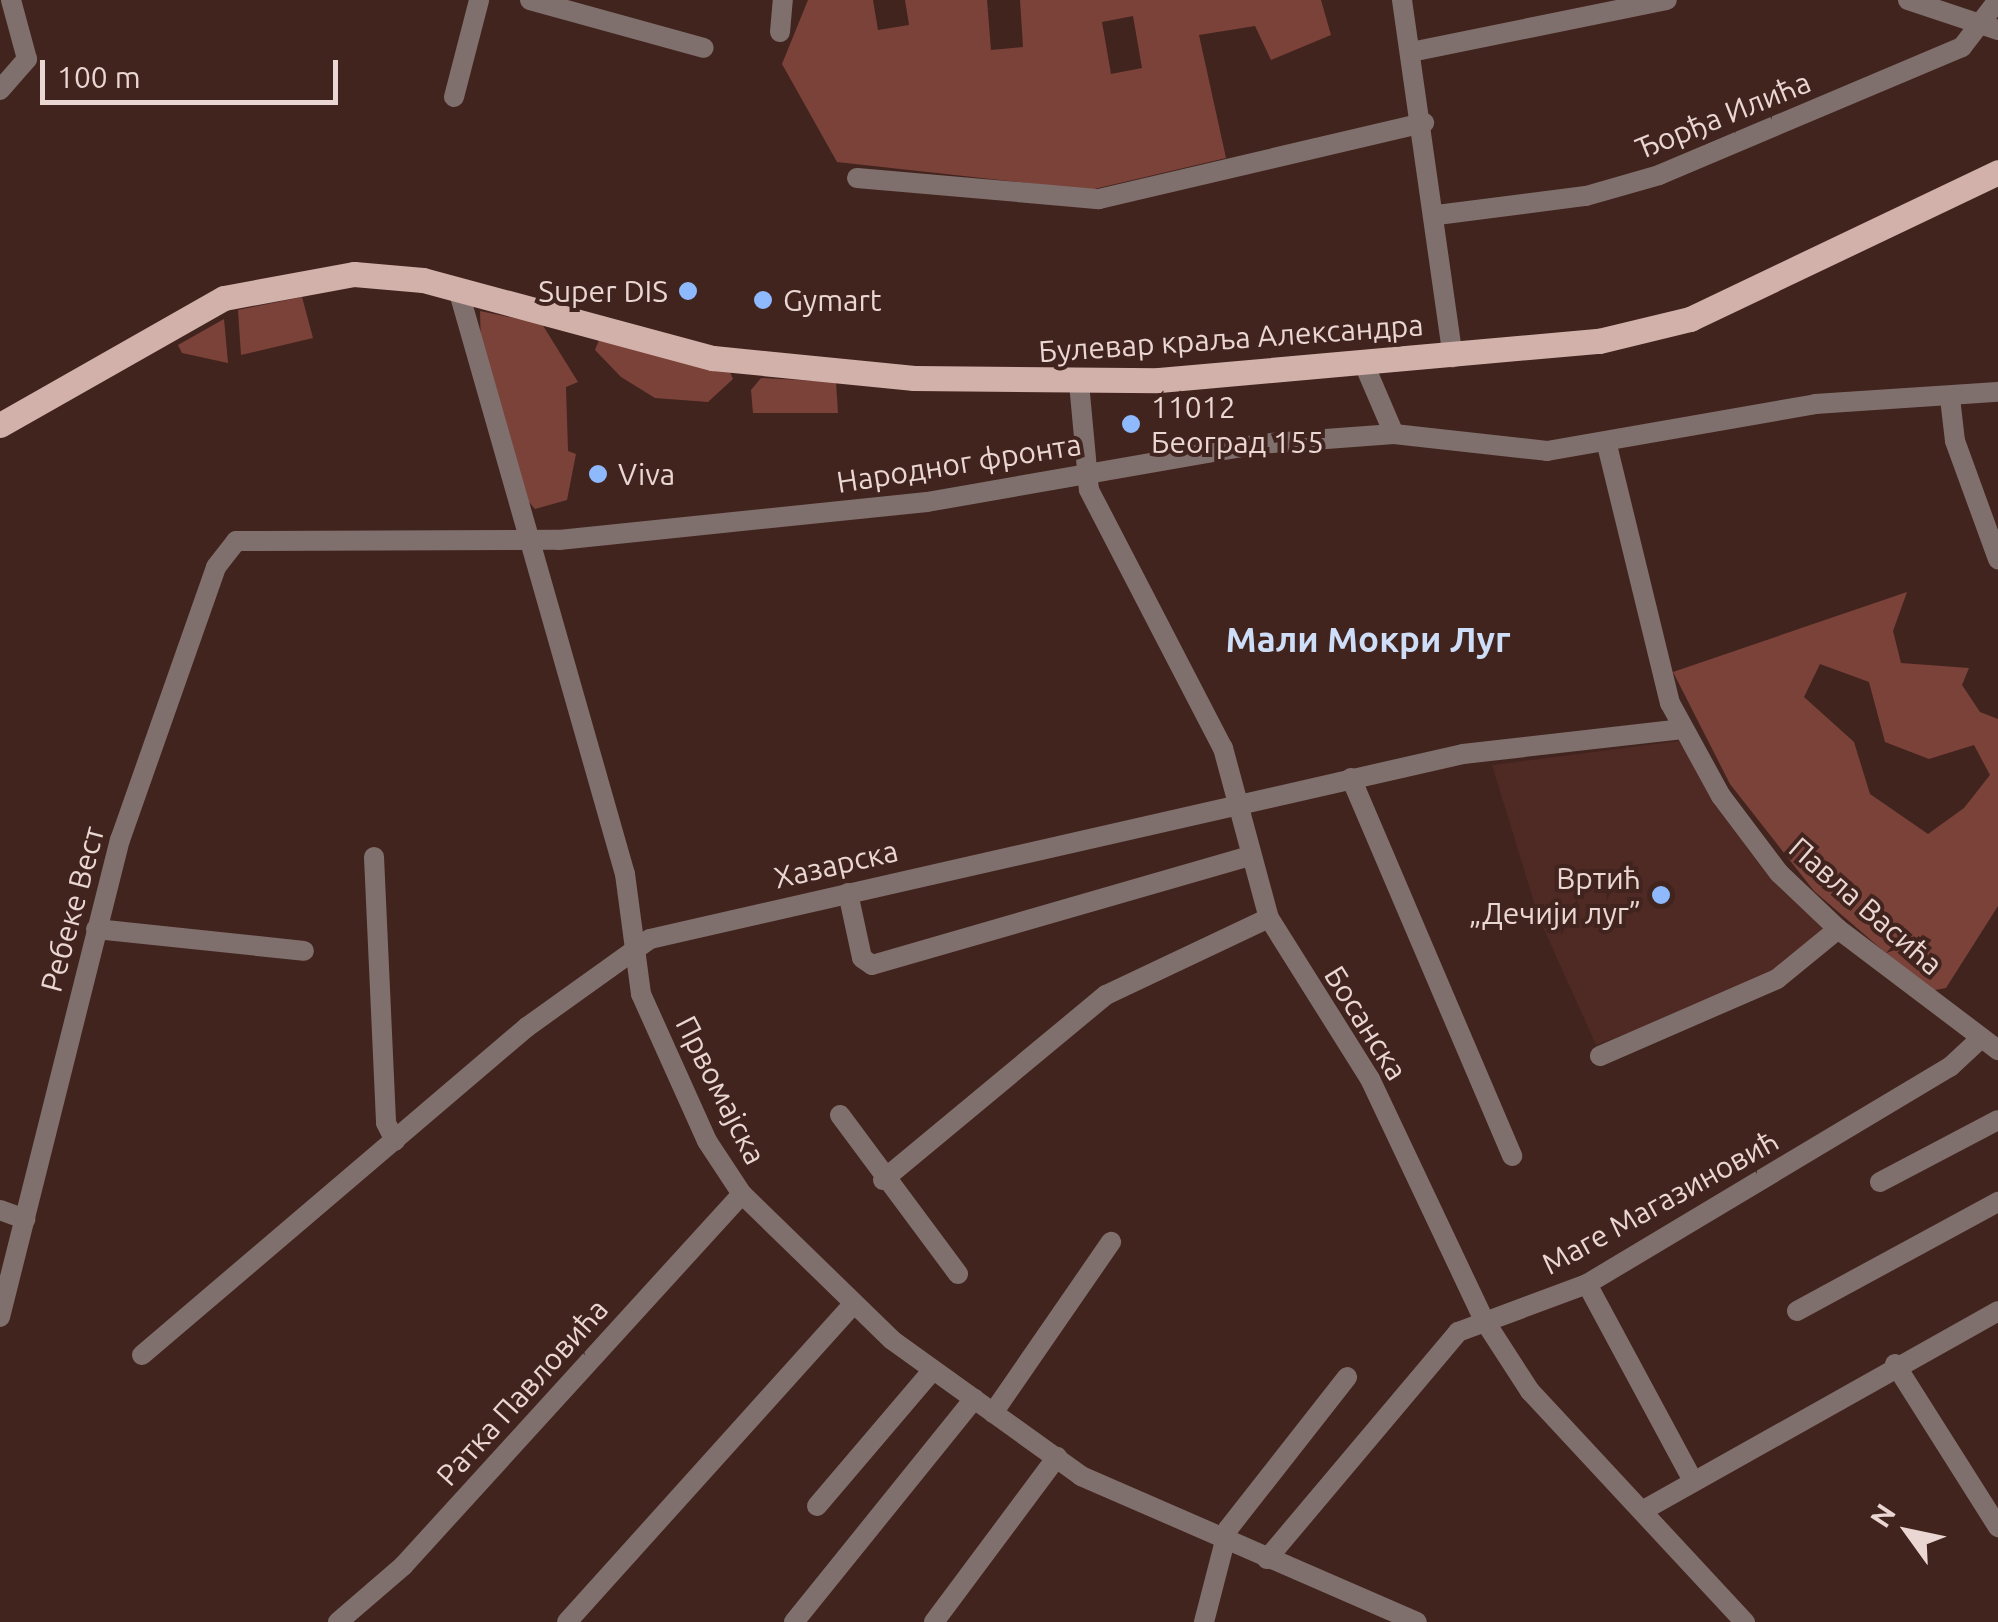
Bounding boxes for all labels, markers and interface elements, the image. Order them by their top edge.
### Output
scale bar [45,40,342,102]
text: 100 m [57,60,141,94]
street label: Ђорђа Илића [1630,64,1816,166]
place label: Super DIS [538,273,668,309]
marker: Super DIS [677,280,699,302]
place label: Gymart [783,282,882,318]
marker: Gymart [752,289,774,311]
street label: Булевар краља Александра [1037,307,1425,369]
place label: 11012 Београд 155 [1151,389,1324,460]
marker: 11012 Београд 155 [1120,413,1142,435]
street label: Народног фронта [834,426,1084,500]
place label: Viva [618,456,675,492]
marker: Viva [587,463,609,485]
district label: Мали Мокри Луг [1225,618,1511,660]
street label: Ребеке Вест [33,822,111,996]
street label: Павла Васића [1782,830,1950,982]
street label: Хазарска [771,832,901,896]
place label: Вртић „Дечији луг” [1469,860,1641,930]
marker: Вртић „Дечији луг” [1650,884,1672,906]
street label: Босанска [1317,959,1415,1087]
street label: Првомајска [668,1010,774,1170]
street label: Маге Магазиновић [1536,1122,1784,1282]
street label: Ратка Павловића [429,1291,615,1493]
north arrow [1858,1482,1958,1582]
text: N [1864,1498,1901,1533]

